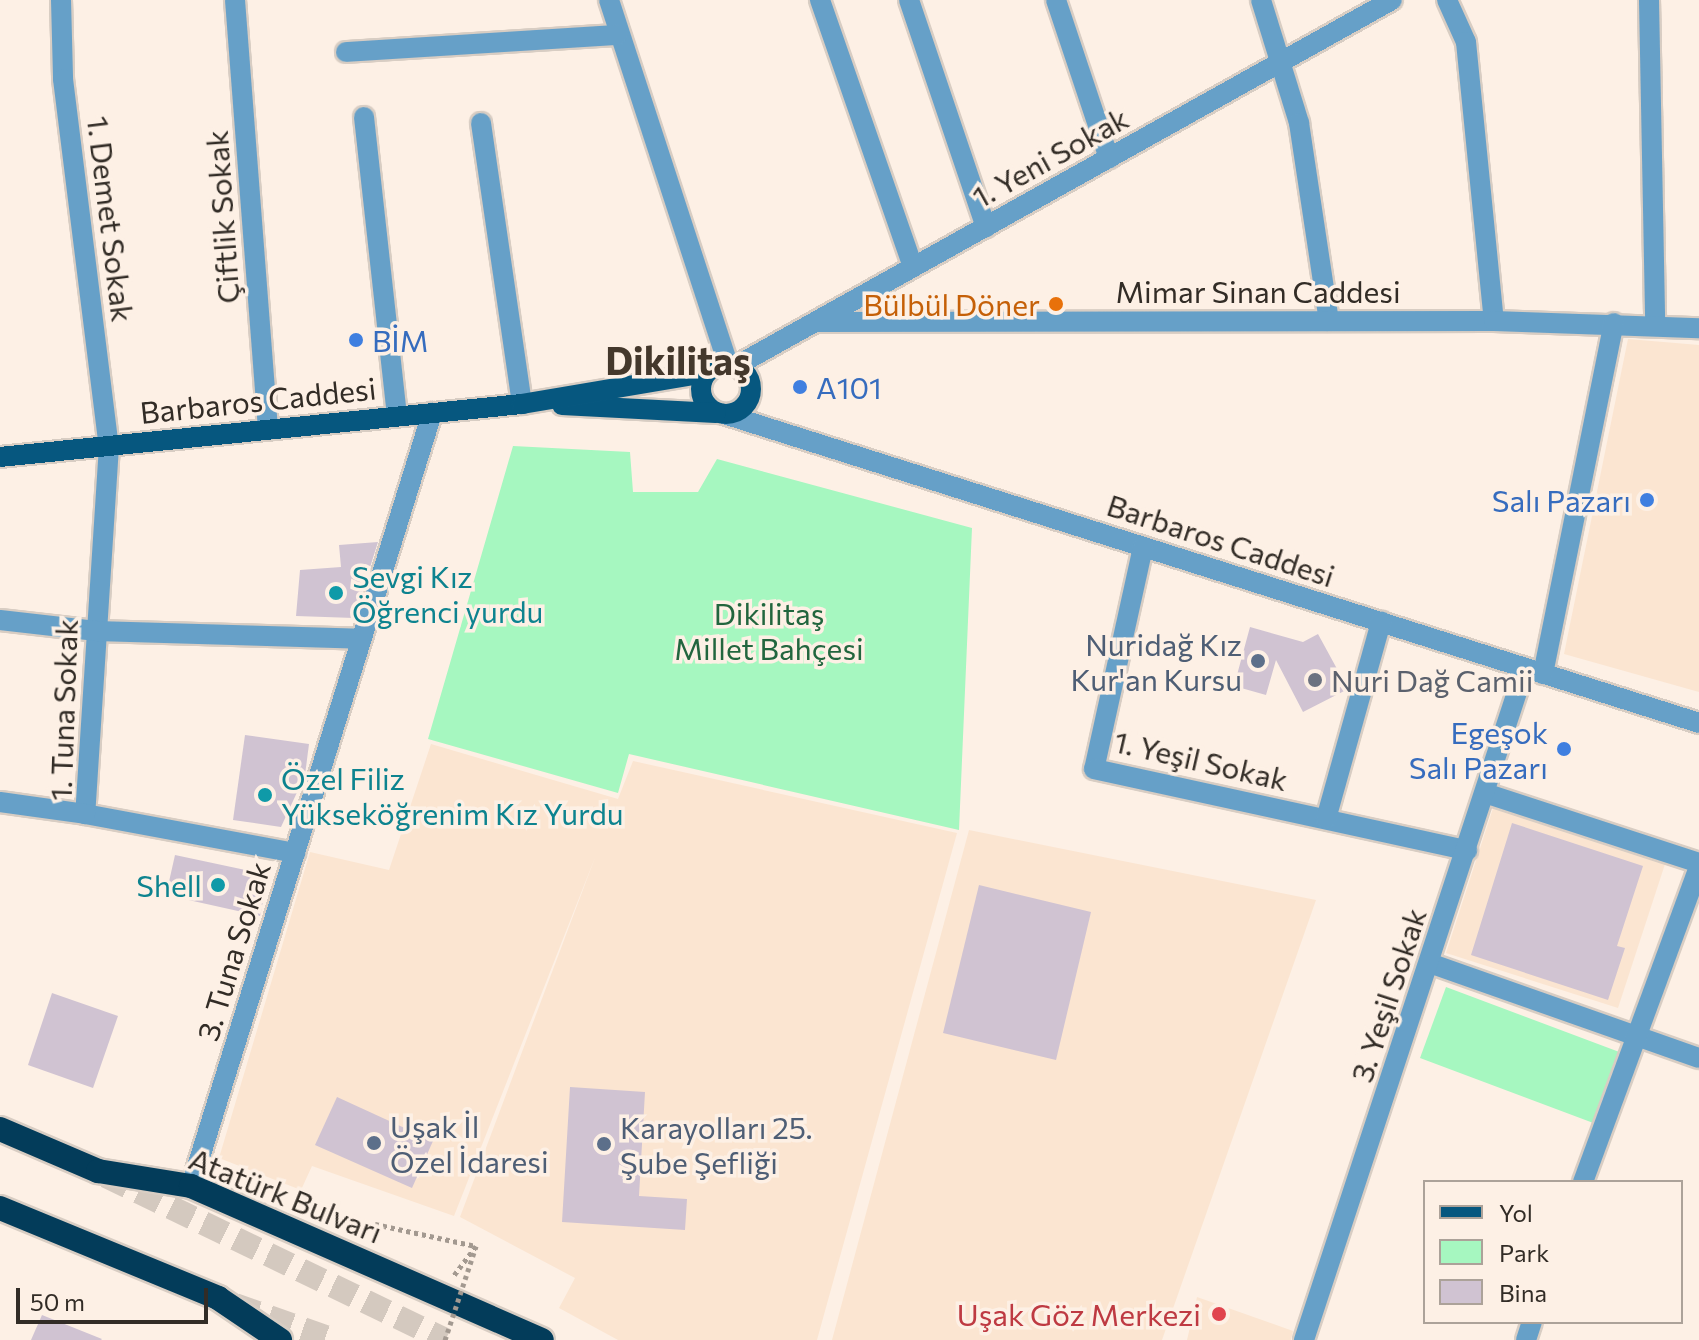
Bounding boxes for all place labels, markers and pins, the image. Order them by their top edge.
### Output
place label: Bülbül Döner [863,286,1040,322]
marker: Bülbül Döner [1047,295,1065,313]
place label: BİM [372,322,428,358]
marker: BİM [347,331,365,349]
place label: A101 [816,369,882,405]
marker: A101 [791,378,809,396]
place label: Salı Pazarı [1492,482,1631,518]
marker: Salı Pazarı [1638,491,1656,509]
place label: Sevgi Kız Öğrenci yurdu [352,558,543,628]
marker: Sevgi Kız Öğrenci yurdu [327,584,345,602]
place label: Nuridağ Kız Kur'an Kursu [1070,626,1242,696]
marker: Nuridağ Kız Kur'an Kursu [1249,652,1267,670]
place label: Nuri Dağ Camii [1331,662,1533,698]
marker: Nuri Dağ Camii [1306,671,1324,689]
place label: Egeşok Salı Pazarı [1409,714,1548,784]
marker: Egeşok Salı Pazarı [1555,740,1573,758]
place label: Özel Filiz Yükseköğrenim Kız Yurdu [281,760,624,830]
marker: Özel Filiz Yükseköğrenim Kız Yurdu [256,786,274,804]
place label: Shell [136,867,202,903]
marker: Shell [209,876,227,894]
place label: Uşak İl Özel İdaresi [390,1108,549,1178]
place label: Karayolları 25. Şube Şefliği [620,1109,813,1180]
marker: Uşak İl Özel İdaresi [365,1134,383,1152]
marker: Karayolları 25. Şube Şefliği [595,1135,613,1153]
place label: Uşak Göz Merkezi [957,1296,1201,1332]
marker: Uşak Göz Merkezi [1208,1303,1230,1325]

